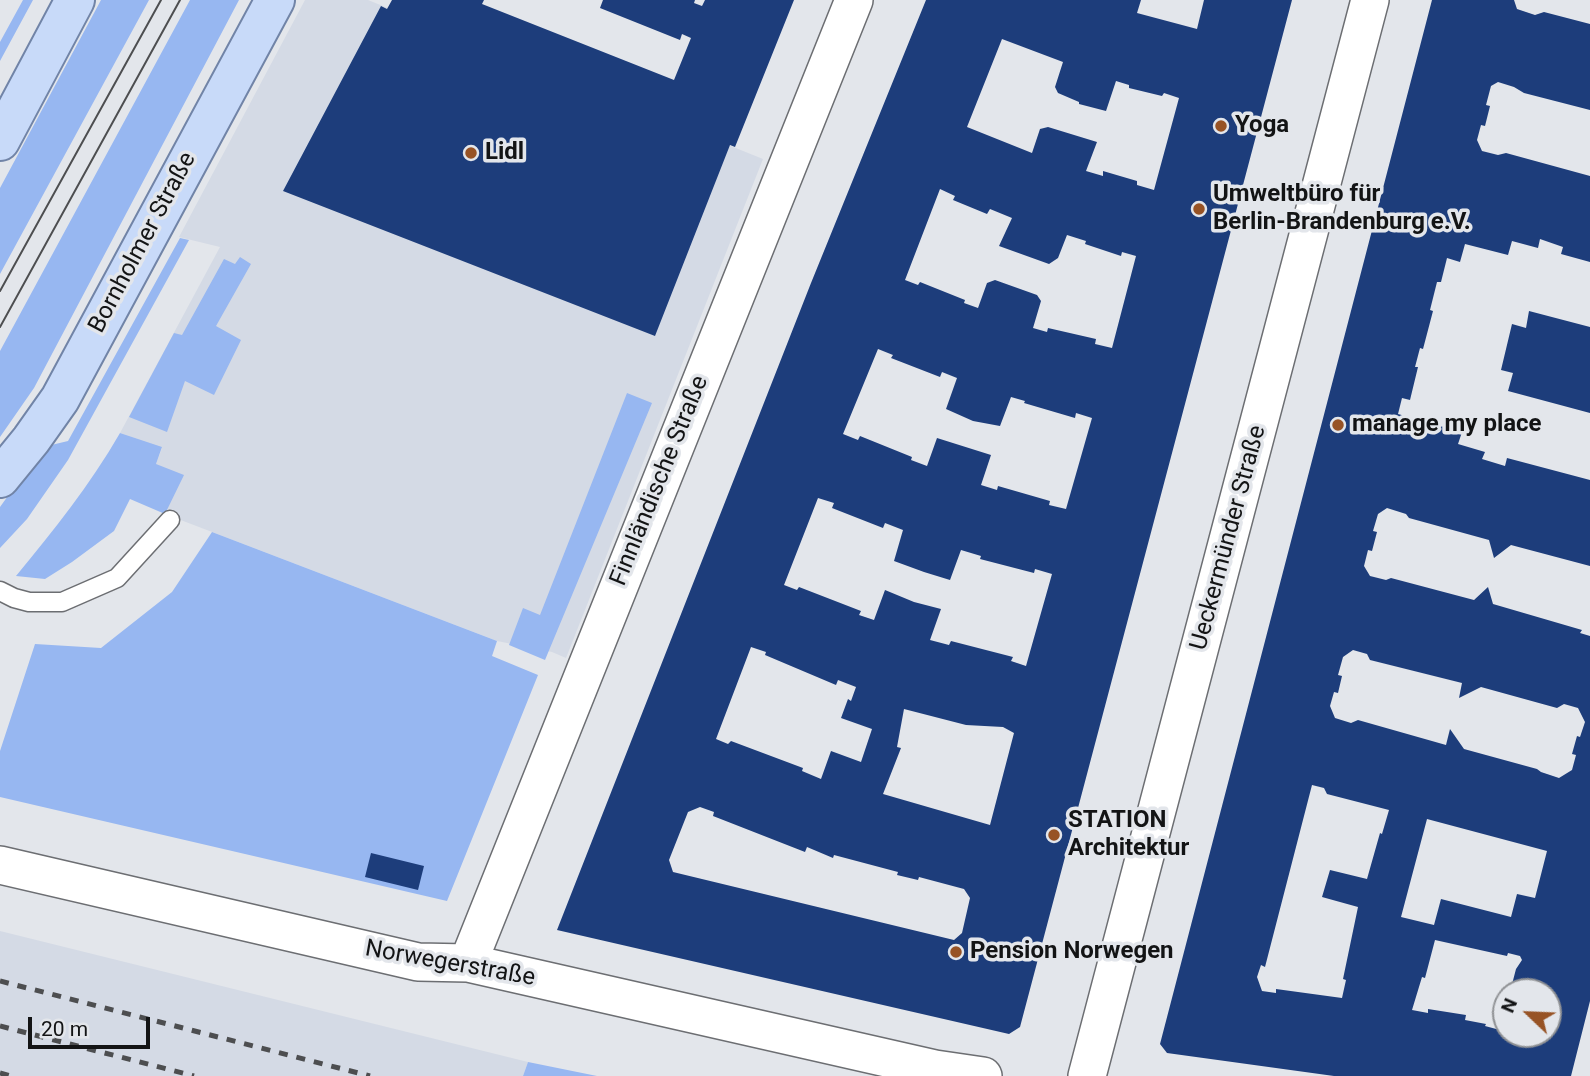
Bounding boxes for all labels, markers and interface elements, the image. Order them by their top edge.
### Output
place label: Yoga [1235,112,1289,140]
marker: Yoga [1213,118,1229,134]
place label: Lidl [485,139,524,167]
marker: Lidl [463,145,479,161]
street label: Bornholmer Straße [83,148,203,338]
place label: Umweltbüro für Berlin-Brandenburg e.V. [1213,181,1471,237]
marker: Umweltbüro für Berlin-Brandenburg e.V. [1191,201,1207,217]
street label: Finnländische Straße [605,372,715,590]
place label: manage my place [1352,411,1542,439]
marker: manage my place [1330,417,1346,433]
street label: Ueckermünder Straße [1185,423,1273,653]
place label: STATION Architektur [1068,807,1189,863]
marker: STATION Architektur [1046,827,1062,843]
street label: Norwegerstraße [363,935,537,993]
place label: Pension Norwegen [970,938,1174,966]
marker: Pension Norwegen [948,944,964,960]
north arrow [1492,978,1562,1048]
text: N [1496,995,1522,1016]
scale bar [32,1002,154,1046]
text: 20 m [41,1017,88,1041]

